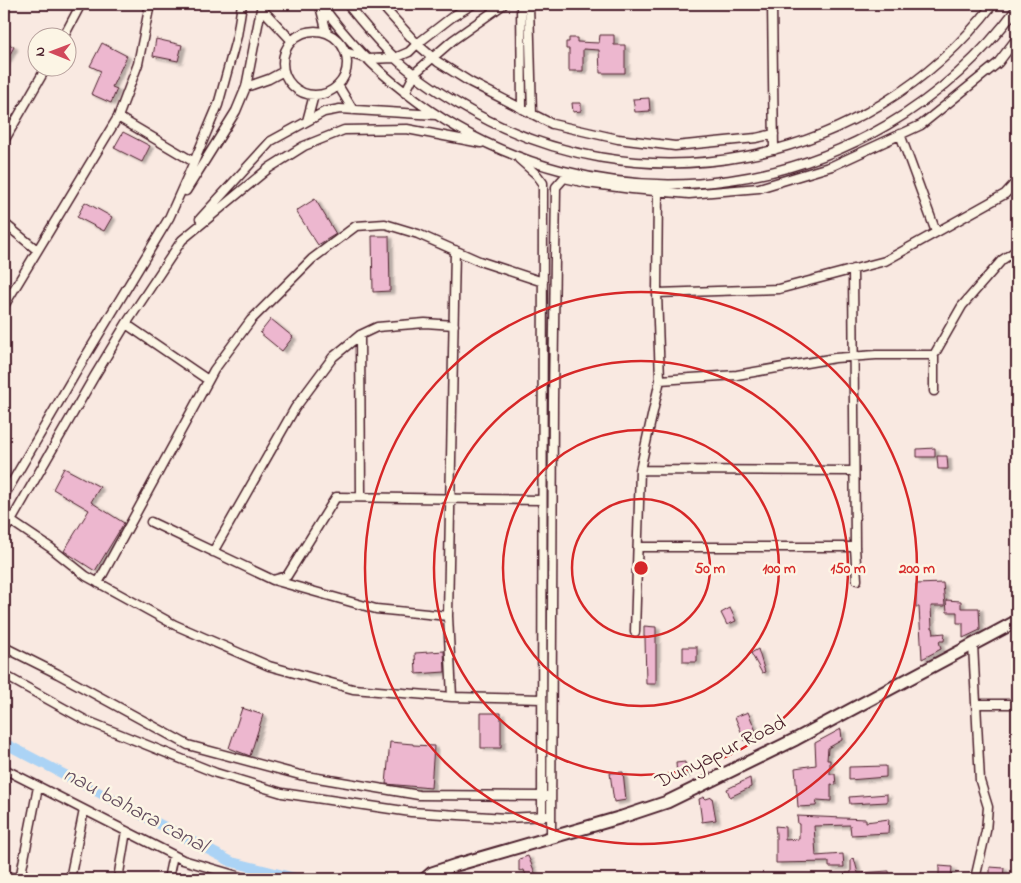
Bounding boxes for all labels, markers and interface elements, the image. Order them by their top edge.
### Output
north arrow [28,28,78,78]
text: N [30,47,51,57]
text: 50 m [695,558,726,580]
text: 100 m [762,558,796,580]
text: 150 m [830,558,866,580]
text: 200 m [898,558,935,580]
centre of rings [632,559,650,577]
street label: Dunyapur Road [650,708,792,800]
water label: nau bahara canal [57,760,215,863]

